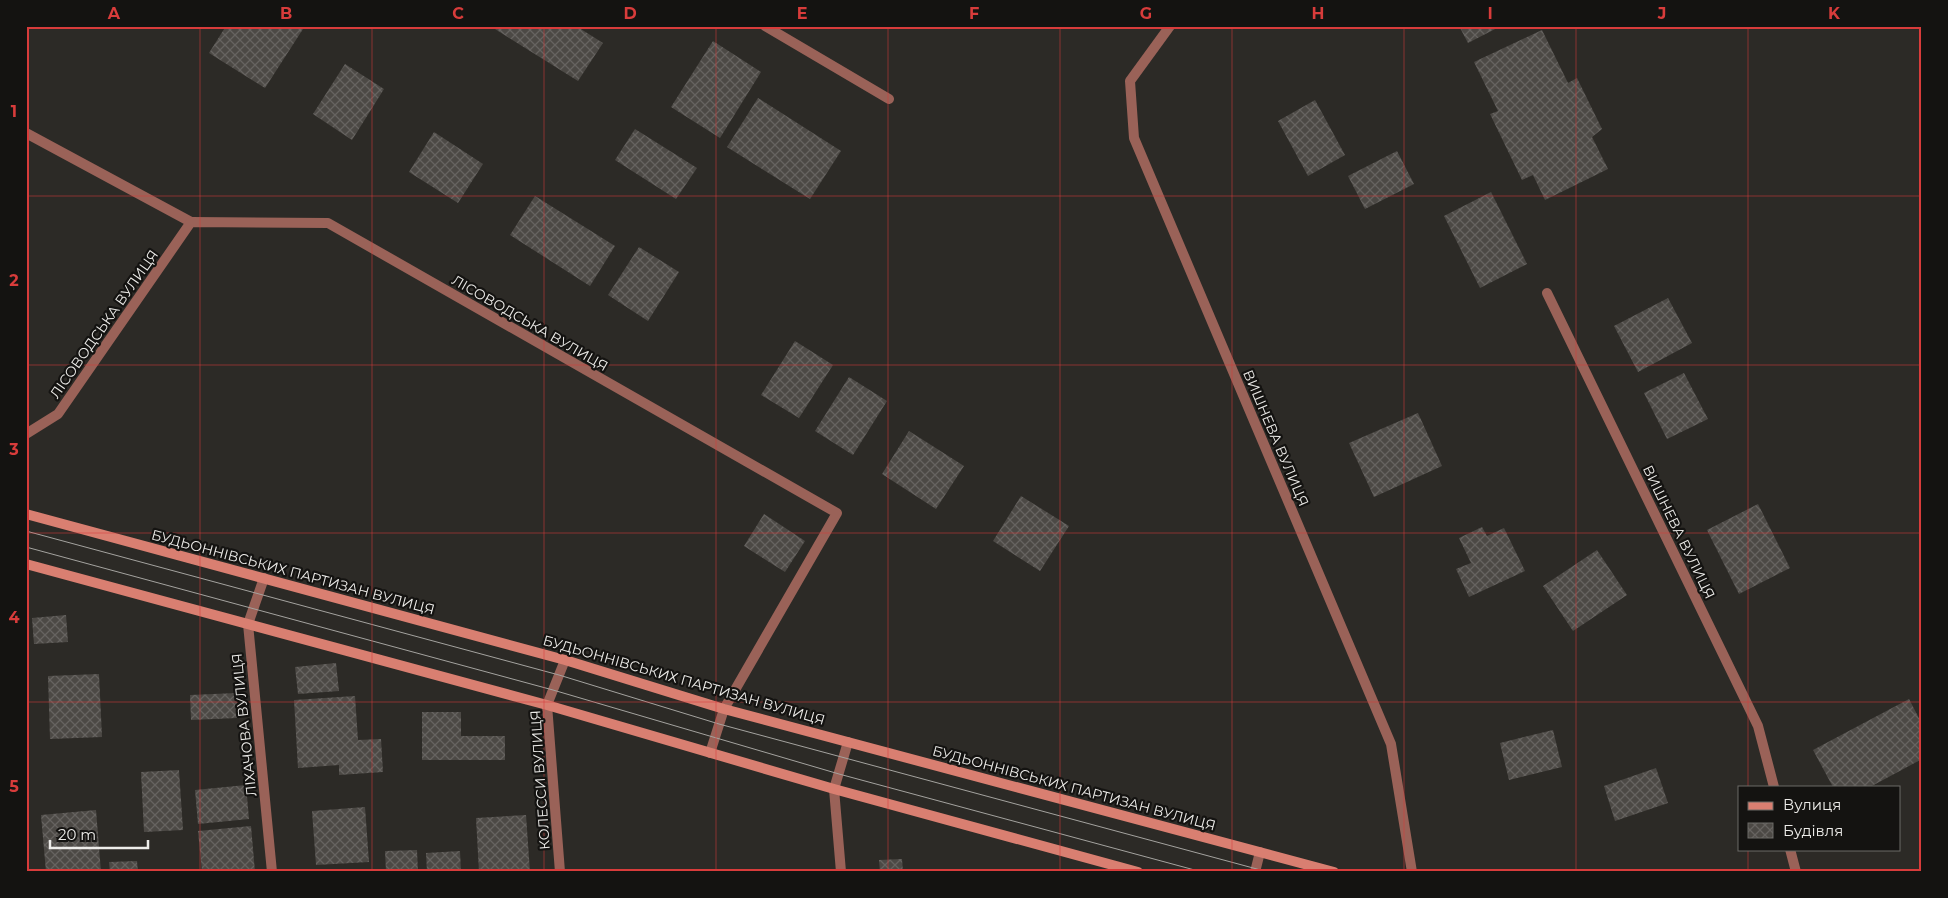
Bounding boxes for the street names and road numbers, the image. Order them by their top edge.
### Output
street label: ЛІСОВОДСЬКА ВУЛИЦЯ [46,246,162,402]
street label: ЛІСОВОДСЬКА ВУЛИЦЯ [449,271,611,375]
street label: ВИШНЕВА ВУЛИЦЯ [1239,367,1313,509]
street label: ВИШНЕВА ВУЛИЦЯ [1639,462,1719,602]
street label: БУДЬОННІВСЬКИХ ПАРТИЗАН ВУЛИЦЯ [149,525,437,619]
street label: БУДЬОННІВСЬКИХ ПАРТИЗАН ВУЛИЦЯ [541,631,827,729]
street label: ЛІХАЧОВА ВУЛИЦЯ [228,652,260,798]
street label: КОЛЕССИ ВУЛИЦЯ [526,710,554,850]
street label: БУДЬОННІВСЬКИХ ПАРТИЗАН ВУЛИЦЯ [930,741,1218,835]

